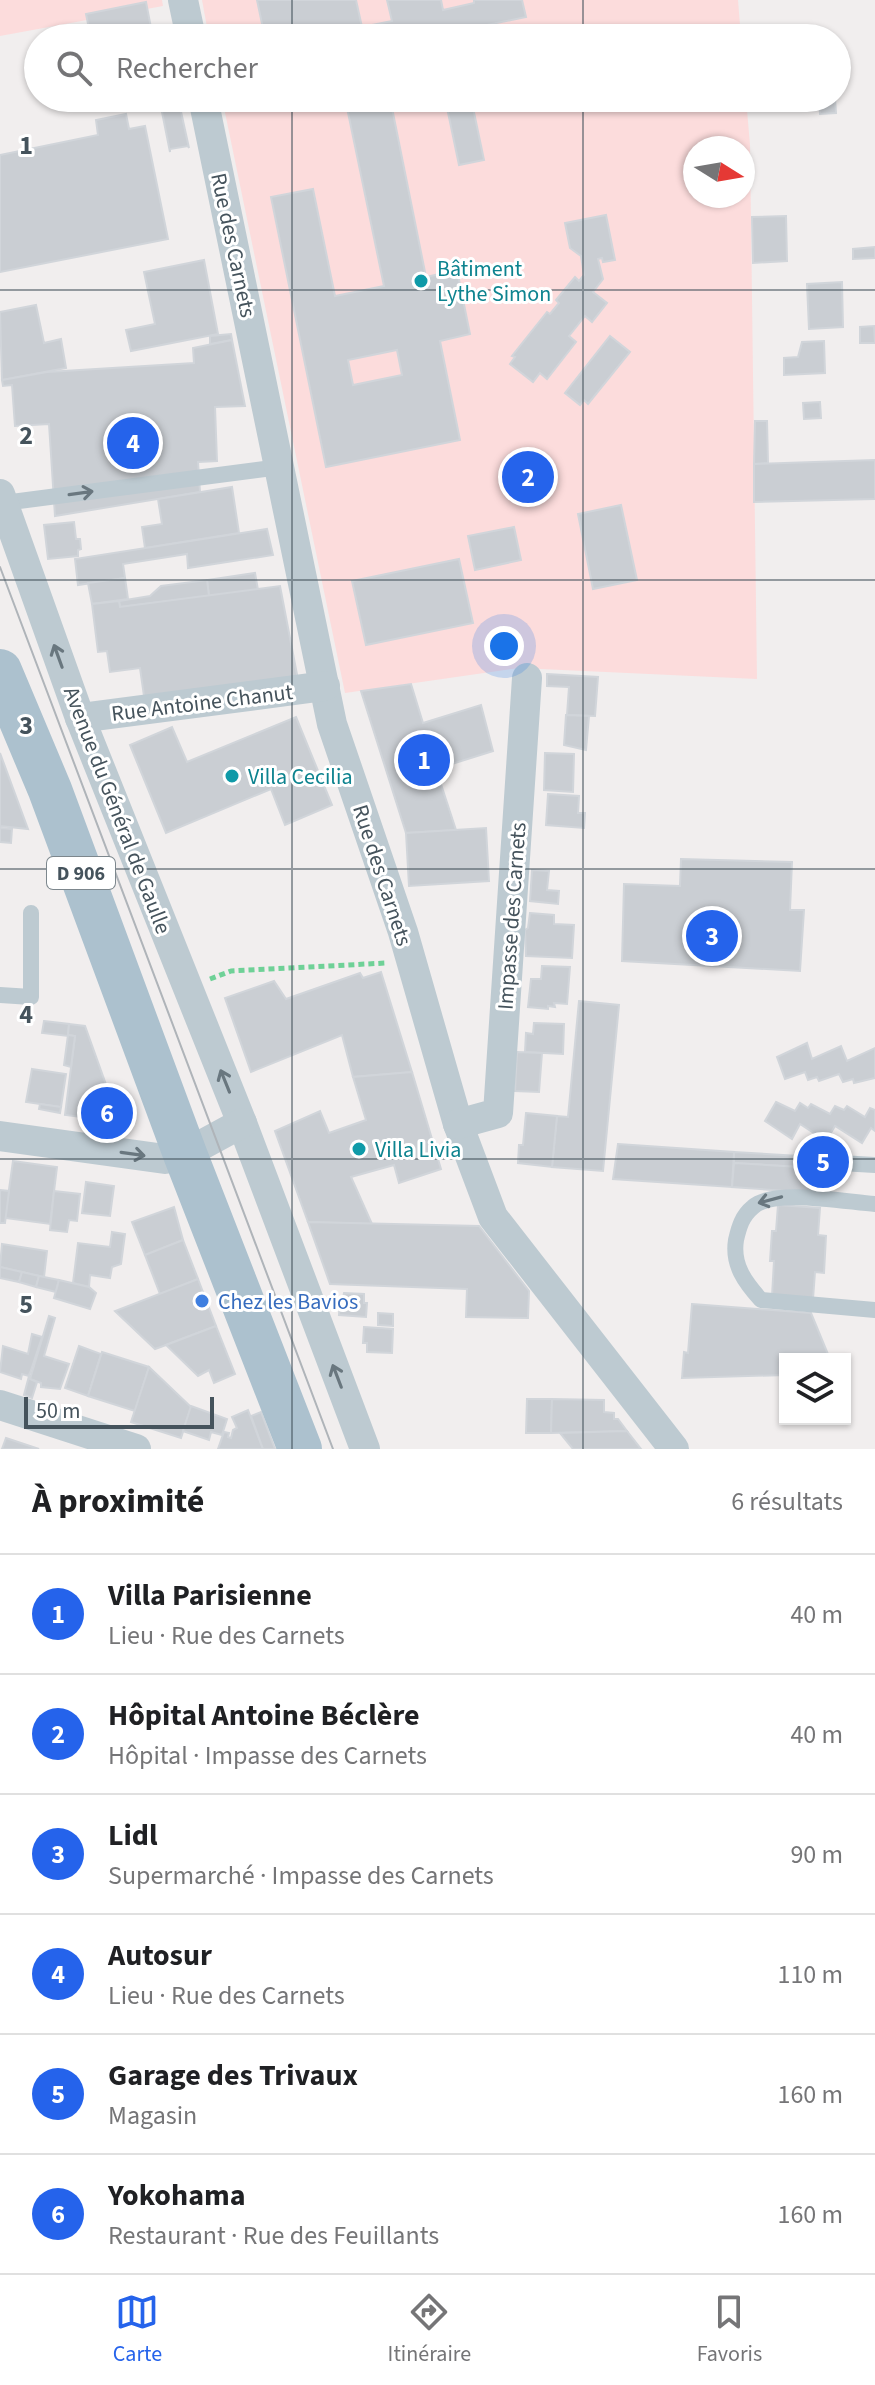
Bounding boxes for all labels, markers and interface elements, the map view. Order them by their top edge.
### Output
search box [24,24,851,112]
icon: search [52,46,96,90]
text: Rechercher [116,47,258,90]
text: 1 [19,127,33,164]
north arrow [683,136,755,208]
street label: Rue des Carnets [202,170,264,320]
place label: Bâtiment Lythe Simon [437,253,551,310]
marker: Bâtiment Lythe Simon [412,272,430,290]
pin: 4 [107,413,159,473]
text: 2 [19,417,33,454]
pin: 2 [502,447,554,507]
one-way arrow [68,485,93,500]
your location [484,626,524,666]
one-way arrow [50,645,64,669]
street label: Rue Antoine Chanut [110,676,295,730]
street label: Avenue du Général de Gaulle [55,682,179,939]
text: 3 [19,707,33,744]
pin: 1 [398,730,450,790]
place label: Villa Cecilia [248,761,352,793]
marker: Villa Cecilia [223,767,241,785]
street label: Rue des Carnets [344,800,420,950]
street label: Impasse des Carnets [489,821,535,1011]
road number: D 906 [47,857,115,889]
pin: 3 [686,906,738,966]
text: 4 [19,996,33,1033]
one-way arrow [217,1069,232,1094]
pin: 6 [81,1083,133,1143]
pin: 5 [797,1132,849,1192]
place label: Villa Livia [375,1134,461,1166]
marker: Villa Livia [350,1140,368,1158]
one-way arrow [120,1147,145,1162]
one-way arrow [758,1194,783,1209]
text: 5 [19,1286,33,1323]
place label: Chez les Bavios [218,1286,358,1318]
marker: Chez les Bavios [193,1292,211,1310]
map controls [779,1353,851,1425]
button: layers [779,1353,851,1425]
one-way arrow [329,1364,343,1389]
scale bar [24,1393,214,1429]
text: 50 m [36,1395,81,1427]
text: À proximité [32,1477,204,1526]
text: 6 résultats [731,1483,843,1520]
text: Villa Parisienne [108,1574,312,1617]
text: 1 [51,1596,65,1633]
text: 40 m [790,1596,843,1633]
text: Lieu · Rue des Carnets [108,1617,345,1654]
text: Hôpital Antoine Béclère [108,1694,420,1737]
text: 2 [51,1716,65,1753]
text: 40 m [790,1716,843,1753]
text: Hôpital · Impasse des Carnets [108,1737,427,1774]
text: Lidl [108,1814,158,1857]
text: 3 [51,1836,65,1873]
text: 90 m [790,1836,843,1873]
text: Supermarché · Impasse des Carnets [108,1857,494,1894]
text: Autosur [108,1934,212,1977]
text: 4 [51,1956,65,1993]
text: 110 m [777,1956,843,1993]
text: Lieu · Rue des Carnets [108,1977,345,2014]
text: Garage des Trivaux [108,2054,358,2097]
text: 5 [51,2076,65,2113]
text: 160 m [777,2076,843,2113]
text: Magasin [108,2097,197,2134]
text: Yokohama [108,2174,245,2217]
text: 6 [51,2196,65,2233]
text: 160 m [777,2196,843,2233]
text: Restaurant · Rue des Feuillants [108,2217,439,2254]
tab: Carte [113,2290,162,2370]
tab: Itinéraire [388,2290,471,2370]
tab: Favoris [697,2290,762,2370]

